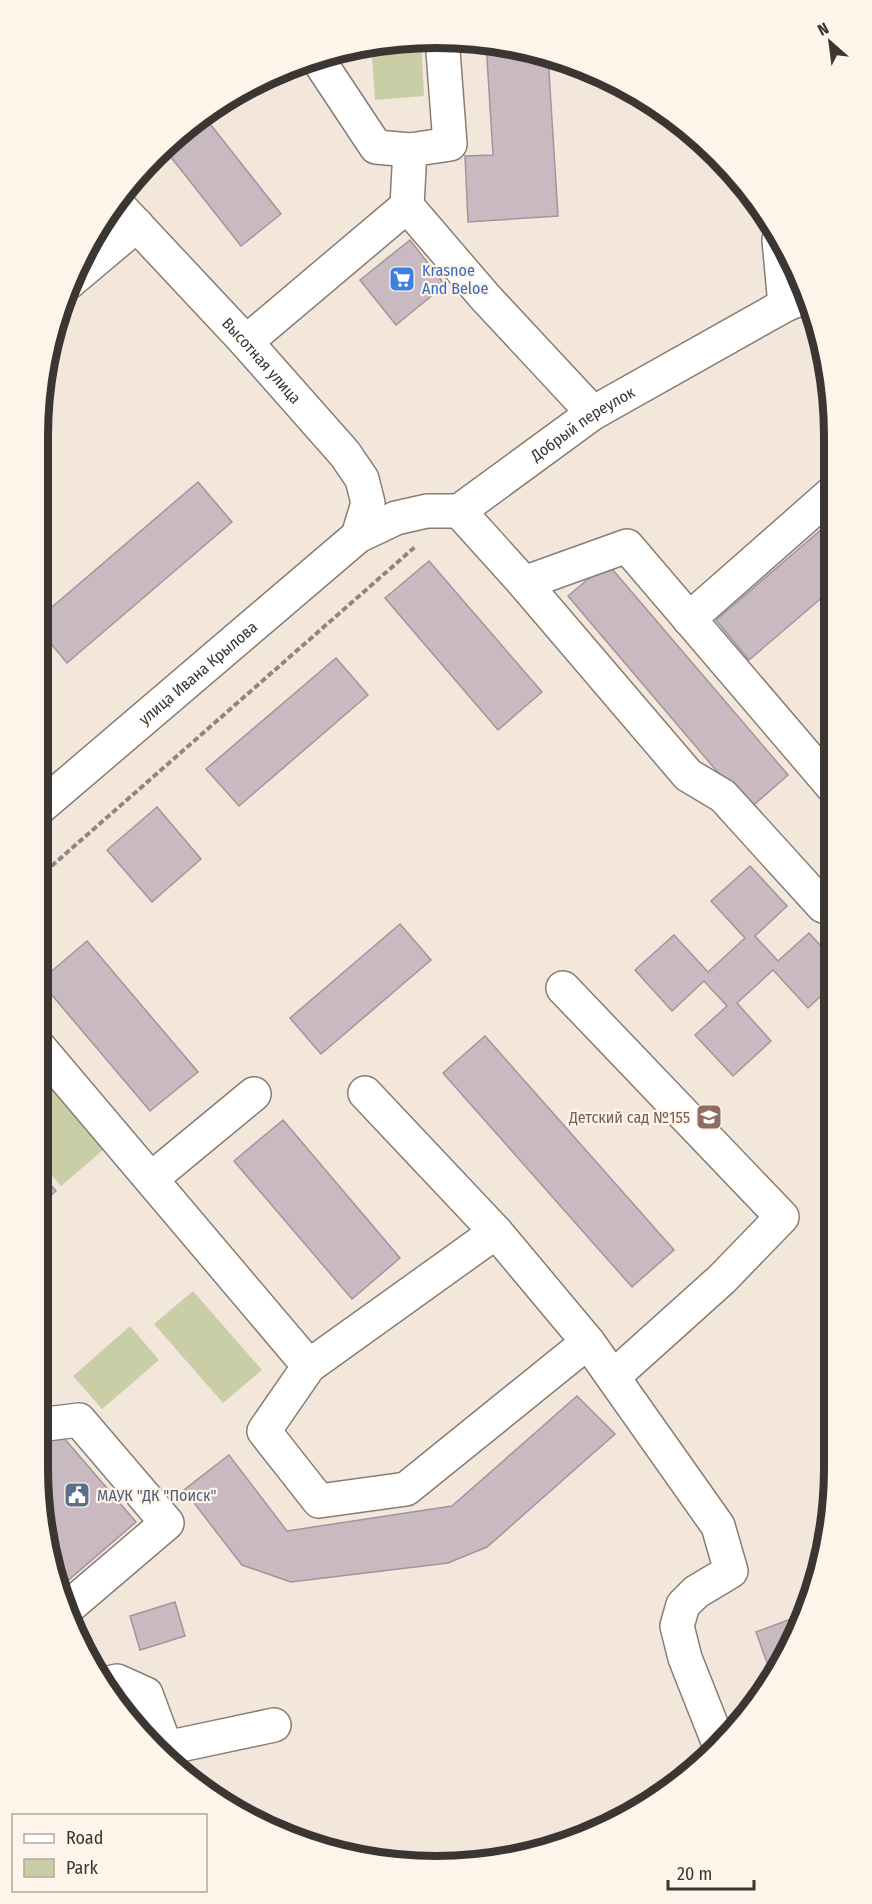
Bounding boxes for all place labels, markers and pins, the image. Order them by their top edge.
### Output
place label: Krasnoe And Beloe [422,261,488,298]
supermarket icon: Krasnoe And Beloe [387,264,417,294]
school or university icon: Детский сад №155 [694,1102,724,1132]
place label: Детский сад №155 [568,1108,690,1127]
public building icon: МАУК "ДК "Поиск" [62,1480,92,1510]
place label: МАУК "ДК "Поиск" [97,1486,216,1505]

